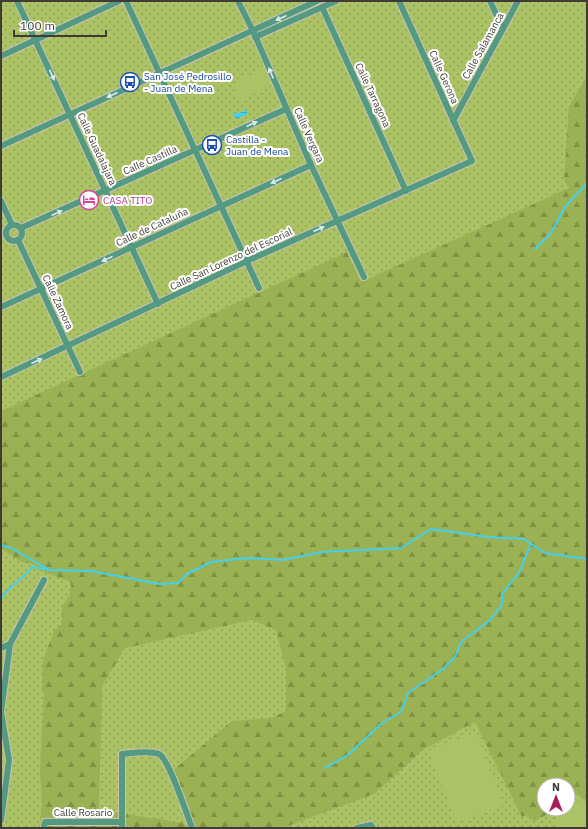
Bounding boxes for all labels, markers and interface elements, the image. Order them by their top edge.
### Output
street label: Calle Salamanca [459,10,507,82]
scale bar [14,12,106,38]
one-way arrow [275,15,287,21]
text: 100 m [20,18,55,33]
street label: Calle Gerona [426,48,462,106]
street label: Calle Tarragona [352,61,394,130]
one-way arrow [267,66,273,78]
one-way arrow [49,69,55,81]
place label: San José Pedrosillo - Juan de Mena [144,70,232,95]
bus stop icon: San José Pedrosillo - Juan de Mena [119,71,141,93]
one-way arrow [107,92,118,98]
street label: Calle Vergara [291,105,327,165]
street label: Calle Guadalajara [74,111,120,188]
one-way arrow [246,121,257,127]
place label: Castilla - Juan de Mena [226,133,289,158]
bus stop icon: Castilla - Juan de Mena [201,134,223,156]
street label: Calle Castilla [121,142,180,178]
one-way arrow [270,178,281,184]
hotel icon: CASA TITO [78,189,100,211]
place label: CASA TITO [103,194,152,207]
street label: Calle de Cataluña [114,204,191,249]
one-way arrow [51,209,63,215]
street label: Calle San Lorenzo del Escorial [168,225,295,293]
one-way arrow [314,226,325,232]
one-way arrow [101,256,112,262]
street label: Calle Zamora [40,272,77,332]
one-way arrow [31,358,42,364]
north arrow [536,777,576,817]
text: N [552,780,560,794]
street label: Calle Rosario [54,806,113,819]

